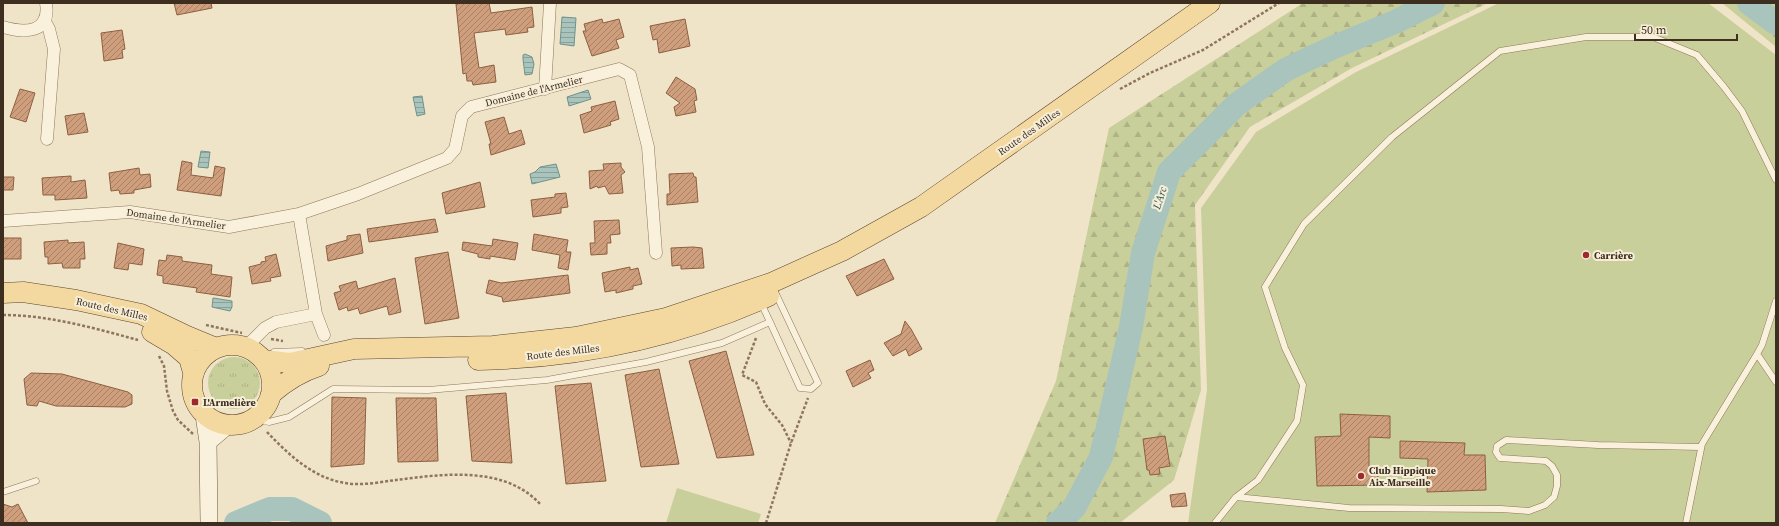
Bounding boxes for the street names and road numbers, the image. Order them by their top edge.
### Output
street label: Domaine de l'Armelier [484,72,585,109]
street label: Route des Milles [995,106,1063,158]
street label: Domaine de l'Armelier [125,206,227,233]
street label: Route des Milles [75,294,149,324]
street label: Route des Milles [526,341,600,363]

